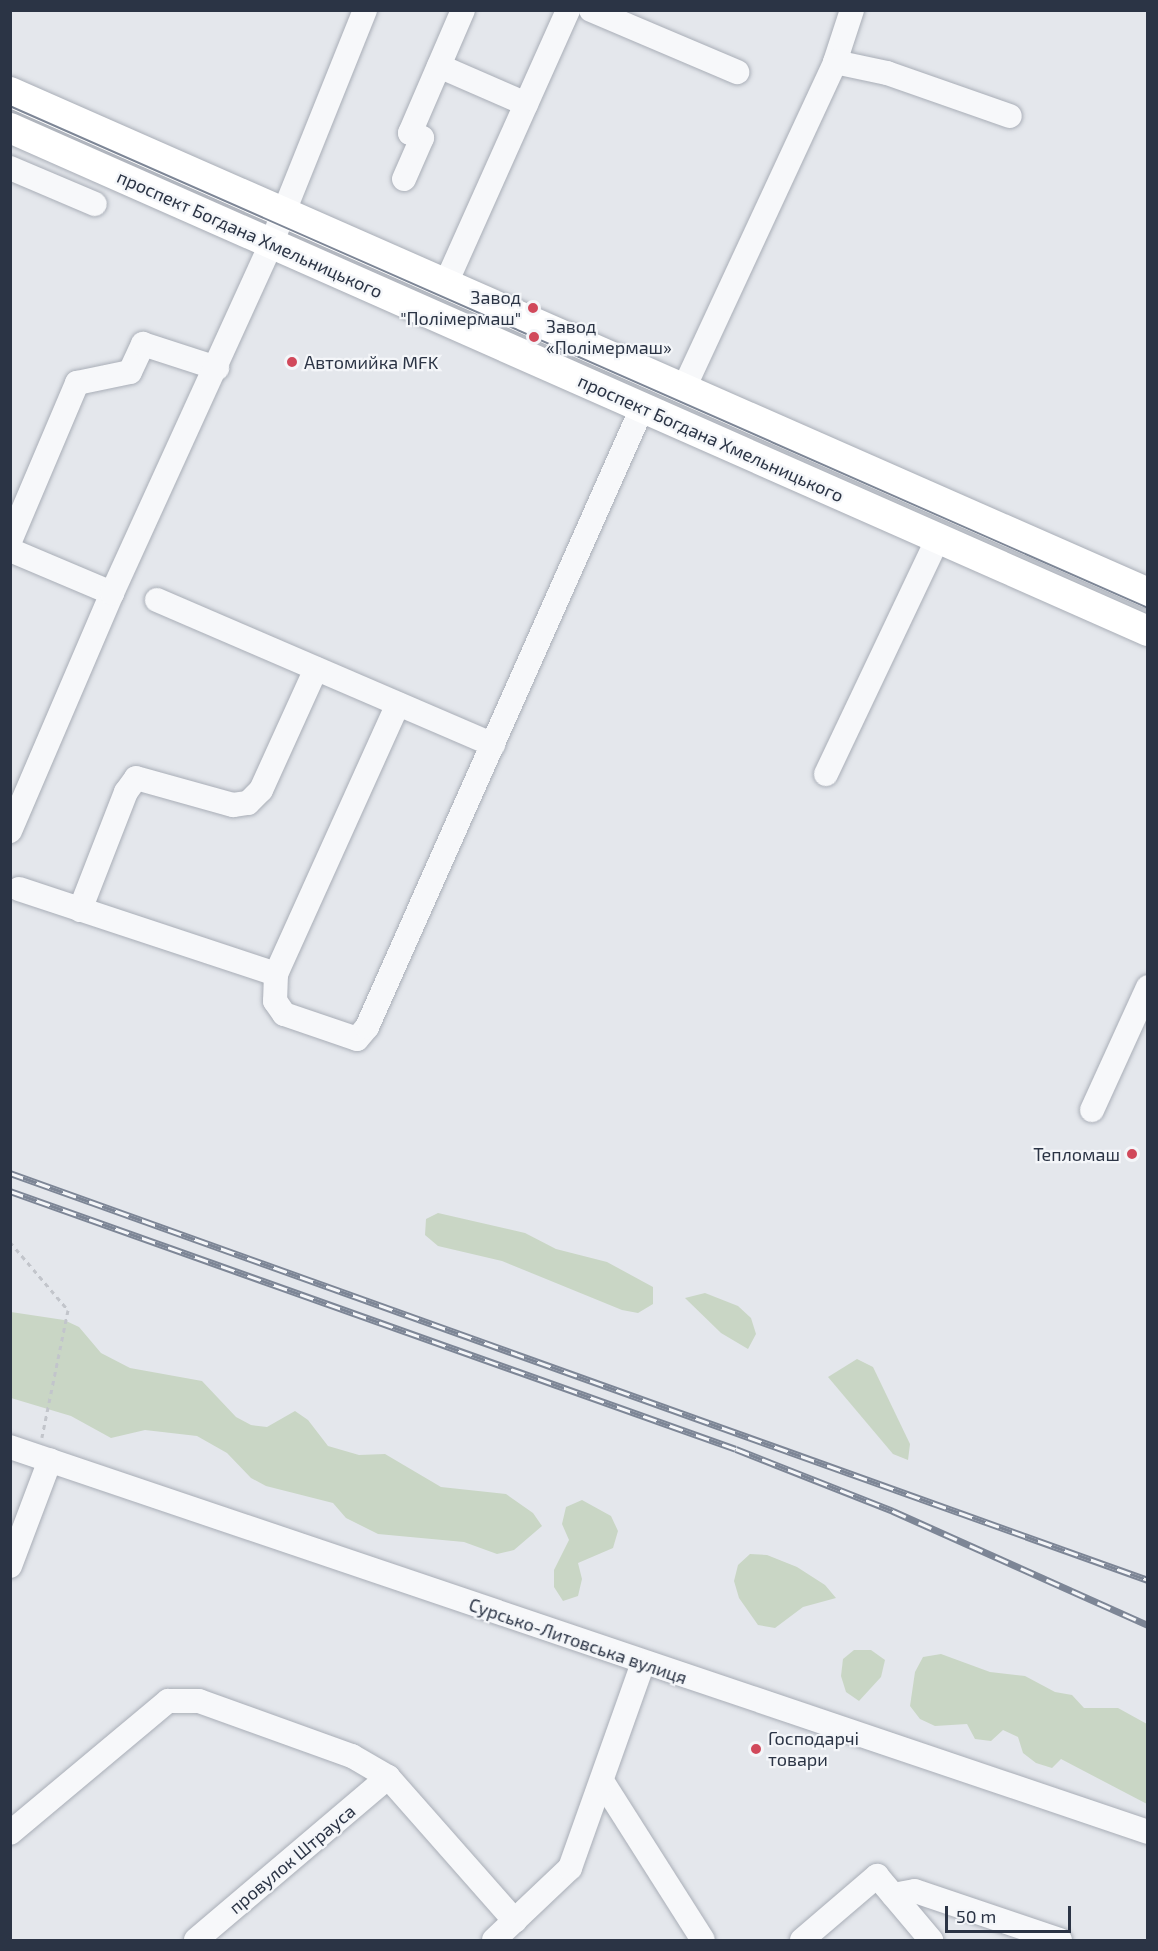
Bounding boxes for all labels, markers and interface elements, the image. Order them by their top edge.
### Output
street label: проспект Богдана Хмельницького [114,165,386,303]
place label: Завод "Полімермаш" [400,287,521,330]
marker: Завод "Полімермаш" [526,301,540,315]
place label: Завод «Полімермаш» [546,316,672,358]
marker: Завод «Полімермаш» [527,330,541,344]
place label: Автомийка MFK [304,351,438,373]
marker: Автомийка MFK [285,355,299,369]
street label: проспект Богдана Хмельницького [575,369,847,507]
place label: Тепломаш [1033,1143,1120,1165]
marker: Тепломаш [1125,1147,1139,1161]
street label: Сурсько-Литовська вулиця [466,1593,690,1689]
place label: Господарчі товари [768,1728,859,1770]
marker: Господарчі товари [749,1742,763,1756]
street label: провулок Штрауса [224,1800,360,1918]
scale bar [948,1894,1074,1932]
text: 50 m [956,1905,996,1927]

